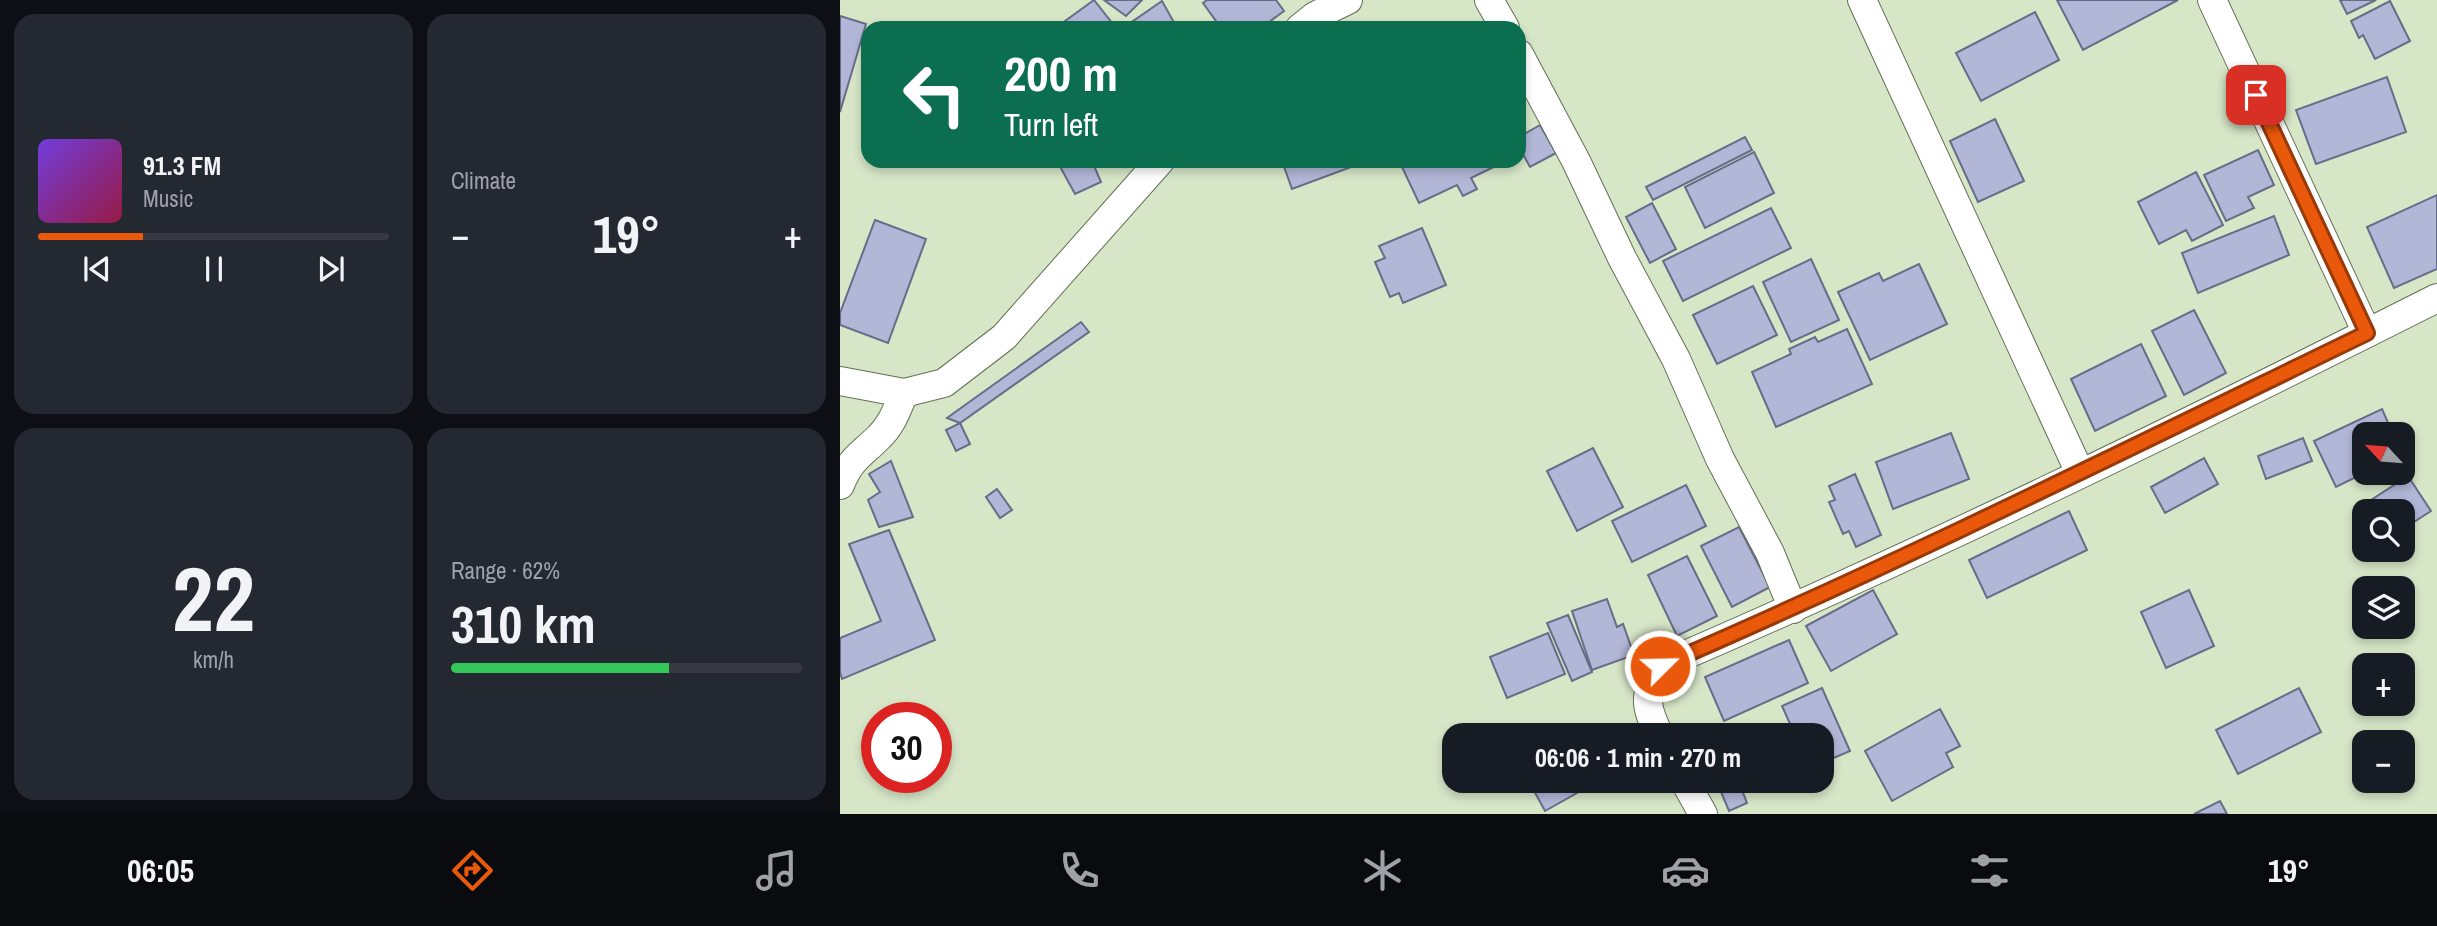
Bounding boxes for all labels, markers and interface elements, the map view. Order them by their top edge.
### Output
text: 200 m [1004,40,1118,106]
icon: left [889,49,980,140]
pin [2226,65,2286,125]
icon: arrive [2237,76,2275,114]
text: Turn left [1004,103,1098,146]
text: 91.3 FM [143,148,221,183]
text: Climate [451,165,516,196]
text: Music [143,183,193,214]
text: 19° [592,199,661,269]
text: − [451,209,469,260]
text: + [784,209,802,260]
icon: previous [78,250,116,288]
icon: pause [195,250,233,288]
icon: next [312,250,350,288]
north arrow [2352,422,2415,485]
map controls [2352,422,2415,793]
button: search [2352,499,2415,562]
text: 22 [172,537,255,659]
text: Range · 62% [451,555,560,586]
button: layers [2352,576,2415,639]
text: 310 km [451,589,596,659]
position arrow [1623,629,1697,703]
text: km/h [193,644,234,675]
button: + [2352,653,2415,716]
speed limit sign: 30 [861,702,952,793]
button: − [2352,730,2415,793]
text: 06:06 · 1 min · 270 m [1535,740,1741,775]
icon: directions [448,846,497,895]
icon: music [752,846,801,895]
icon: phone [1055,846,1104,895]
icon: climate [1358,846,1407,895]
icon: car [1661,846,1710,895]
icon: filters [1965,846,2014,895]
text: 06:05 [127,849,194,892]
text: 19° [2268,849,2310,892]

